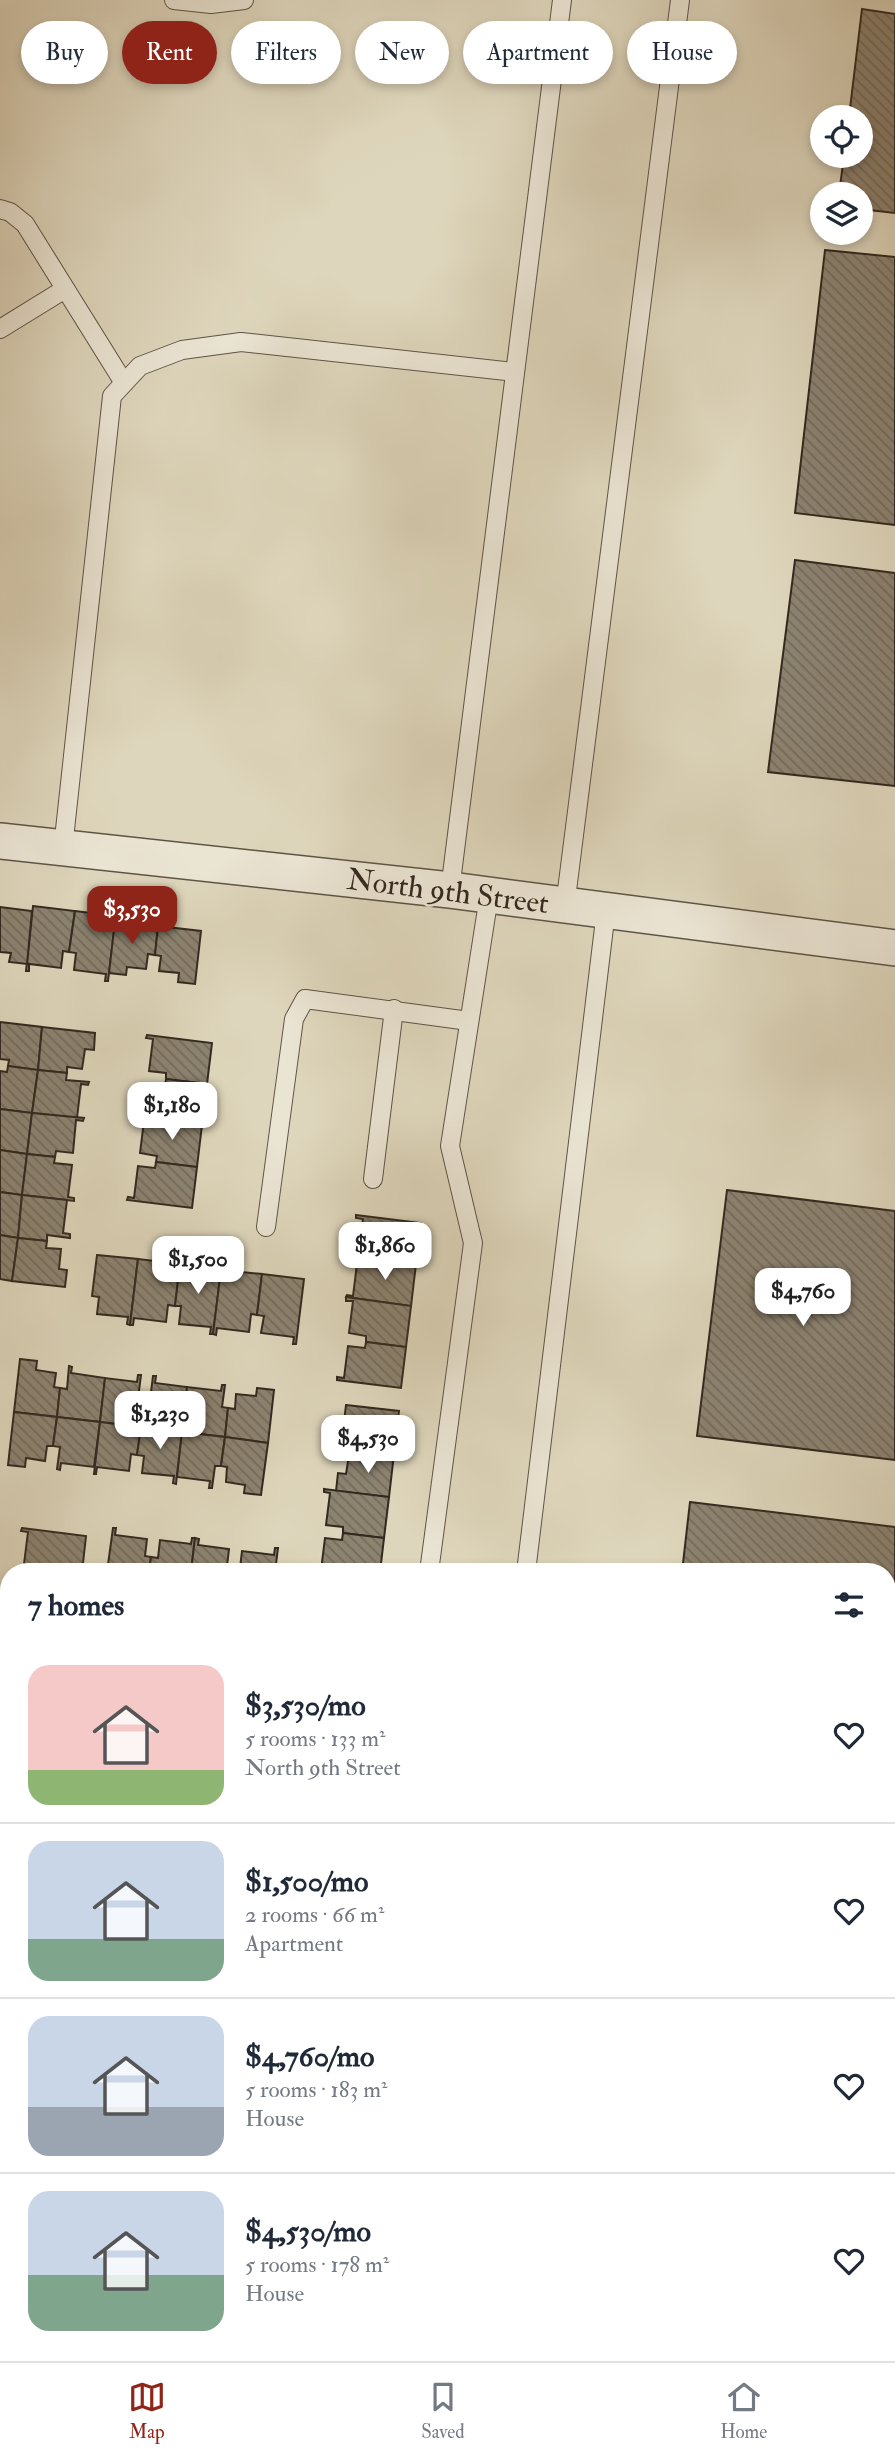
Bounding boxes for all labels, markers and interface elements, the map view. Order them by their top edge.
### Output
chip: Buy [21,21,108,84]
chip: Rent [122,21,217,84]
chip: Filters [231,21,341,84]
chip: New [355,21,449,84]
chip: Apartment [463,21,613,84]
chip: House [627,21,737,84]
map controls [810,105,873,245]
button: locate [810,105,873,168]
button: layers [810,182,873,245]
street label: North 9th Street [345,861,551,922]
pin: $3,530 [75,886,189,946]
text: $3,530 [103,894,161,923]
pin: $1,180 [115,1082,229,1142]
text: $1,180 [143,1090,201,1119]
pin: $1,860 [328,1222,442,1282]
text: $1,860 [355,1230,415,1259]
pin: $1,500 [141,1236,255,1296]
text: $1,500 [168,1244,228,1273]
pin: $4,760 [746,1268,860,1328]
text: $4,760 [771,1276,835,1305]
pin: $1,230 [103,1392,217,1451]
text: $1,230 [131,1399,189,1428]
pin: $4,530 [311,1416,425,1475]
text: $4,530 [337,1423,399,1452]
icon: filters [830,1586,868,1624]
text: 7 homes [28,1587,124,1624]
text: $3,530/mo [245,1687,366,1724]
icon: home [84,1693,168,1777]
icon: heart [830,1716,868,1754]
text: 5 rooms · 133 m² [245,1724,386,1753]
text: North 9th Street [245,1753,401,1782]
text: $1,500/mo [245,1863,368,1900]
icon: home [84,1869,168,1953]
icon: heart [830,1892,868,1930]
text: 2 rooms · 66 m² [245,1900,384,1929]
text: Apartment [245,1929,343,1958]
text: $4,760/mo [245,2038,374,2075]
icon: home [84,2044,168,2128]
icon: heart [830,2067,868,2105]
text: 5 rooms · 183 m² [245,2075,388,2104]
text: House [245,2104,304,2133]
text: $4,530/mo [245,2213,371,2250]
icon: home [84,2219,168,2303]
icon: heart [830,2242,868,2280]
text: 5 rooms · 178 m² [245,2250,389,2279]
text: House [245,2279,304,2308]
tab: Map [128,2378,166,2444]
tab: Saved [421,2378,465,2444]
tab: Home [720,2378,767,2444]

